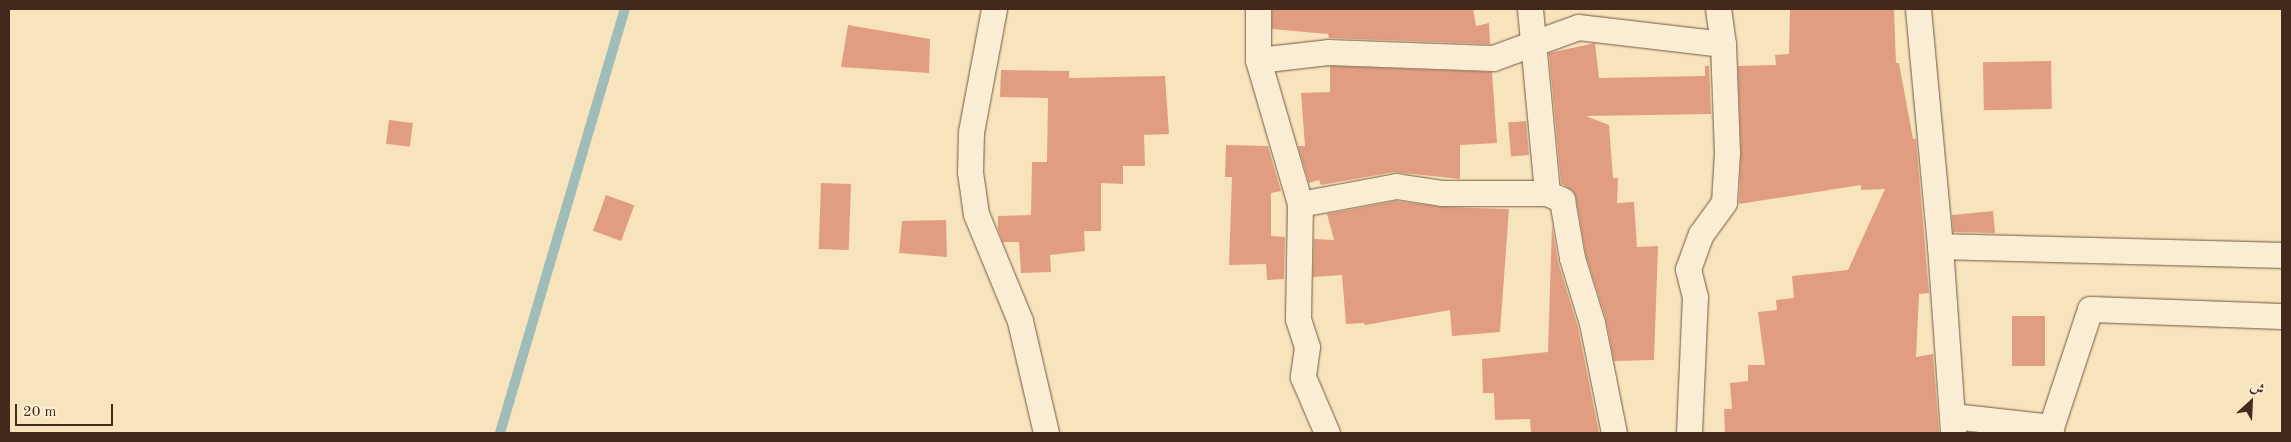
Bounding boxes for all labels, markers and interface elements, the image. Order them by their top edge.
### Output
north arrow [2226,377,2276,427]
text: ش [2248,379,2267,398]
scale bar [18,394,115,426]
text: 20 m [23,405,57,420]

